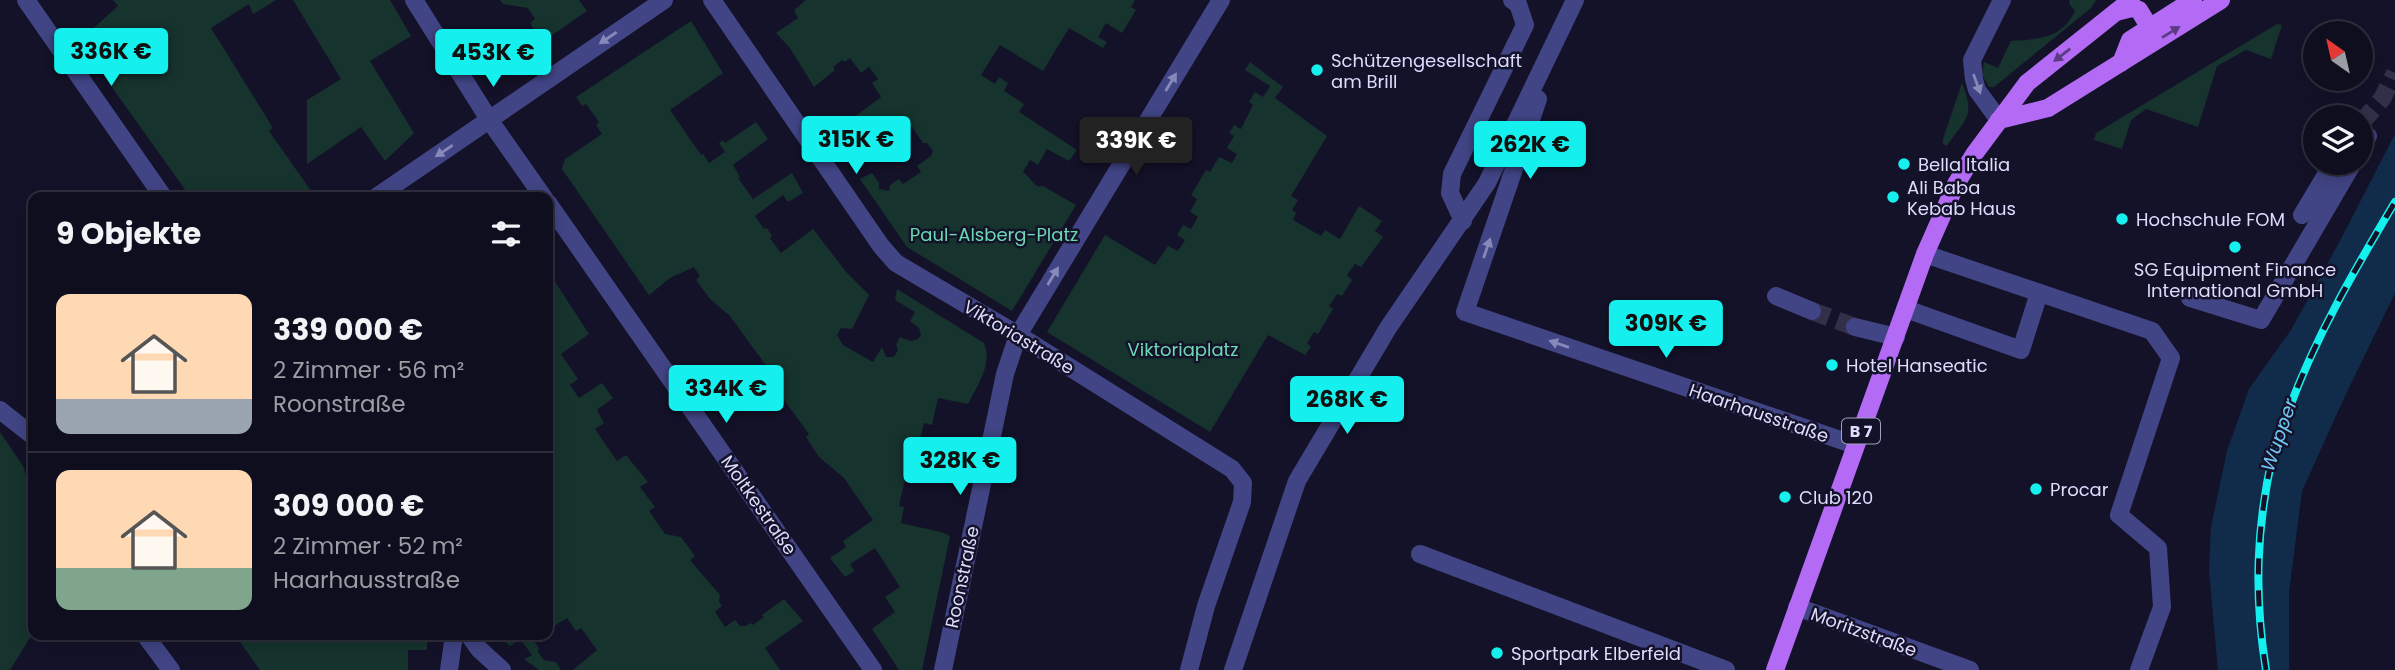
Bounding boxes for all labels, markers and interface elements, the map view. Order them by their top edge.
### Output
north arrow [2303,21,2373,91]
map controls [2303,21,2373,175]
one-way arrow [2162,26,2181,39]
pin: 336K € [54,28,168,88]
pin: 453K € [436,29,550,89]
one-way arrow [598,32,617,45]
text: 336K € [70,35,152,67]
text: 453K € [451,36,535,68]
one-way arrow [2054,47,2072,62]
place label: Schützengesellschaft am Brill [1331,48,1522,94]
marker: Schützengesellschaft am Brill [1309,62,1325,78]
one-way arrow [1165,73,1178,92]
one-way arrow [1972,74,1983,95]
button: layers [2303,105,2373,175]
pin: 315K € [799,116,913,176]
pin: 339K € [1079,118,1193,177]
pin: 262K € [1473,122,1587,181]
text: 315K € [818,123,894,155]
text: 339K € [1095,124,1177,156]
text: 262K € [1490,128,1570,160]
one-way arrow [435,144,454,157]
place label: Bella Italia [1918,152,2010,177]
marker: Bella Italia [1896,156,1912,172]
place label: Ali Baba Kebab Haus [1907,175,2016,221]
marker: Ali Baba Kebab Haus [1885,189,1901,205]
place label: Hochschule FOM [2136,207,2285,232]
marker: Hochschule FOM [2114,211,2130,227]
text: 9 Objekte [56,212,201,255]
icon: filters [487,215,525,253]
park label: Paul-Alsberg-Platz [910,222,1078,247]
one-way arrow [1482,237,1493,258]
marker: SG Equipment Finance International GmbH [2227,239,2243,255]
place label: SG Equipment Finance International GmbH [2134,257,2336,303]
one-way arrow [1047,267,1059,286]
street label: Viktoriastraße [959,294,1079,380]
pin: 309K € [1609,300,1723,360]
text: 309K € [1625,307,1707,339]
text: 339 000 € [273,308,423,351]
icon: home [112,322,196,406]
park label: Viktoriaplatz [1128,337,1238,362]
one-way arrow [1548,338,1569,349]
place label: Hotel Hanseatic [1846,353,1988,378]
text: 2 Zimmer · 56 m² [273,354,464,386]
marker: Hotel Hanseatic [1824,357,1840,373]
pin: 334K € [669,366,783,425]
text: 334K € [685,372,767,404]
pin: 268K € [1290,376,1404,436]
street label: Haarhausstraße [1686,377,1832,449]
text: 268K € [1306,383,1388,415]
text: Roonstraße [273,388,406,420]
water label: Wupper [2254,394,2304,475]
road number: B 7 [1842,418,1880,444]
pin: 328K € [903,438,1017,497]
text: 328K € [919,444,1001,476]
street label: Moltkestraße [715,450,803,560]
place label: Procar [2050,477,2109,502]
marker: Procar [2028,481,2044,497]
text: 309 000 € [273,484,424,527]
place label: Club 120 [1799,485,1873,510]
marker: Club 120 [1777,489,1793,505]
icon: home [112,498,196,582]
street label: Roonstraße [939,524,985,630]
text: 2 Zimmer · 52 m² [273,530,463,562]
text: Haarhausstraße [273,564,460,596]
street label: Moritzstraße [1807,601,1921,663]
place label: Sportpark Elberfeld [1511,641,1681,666]
marker: Sportpark Elberfeld [1489,645,1505,661]

